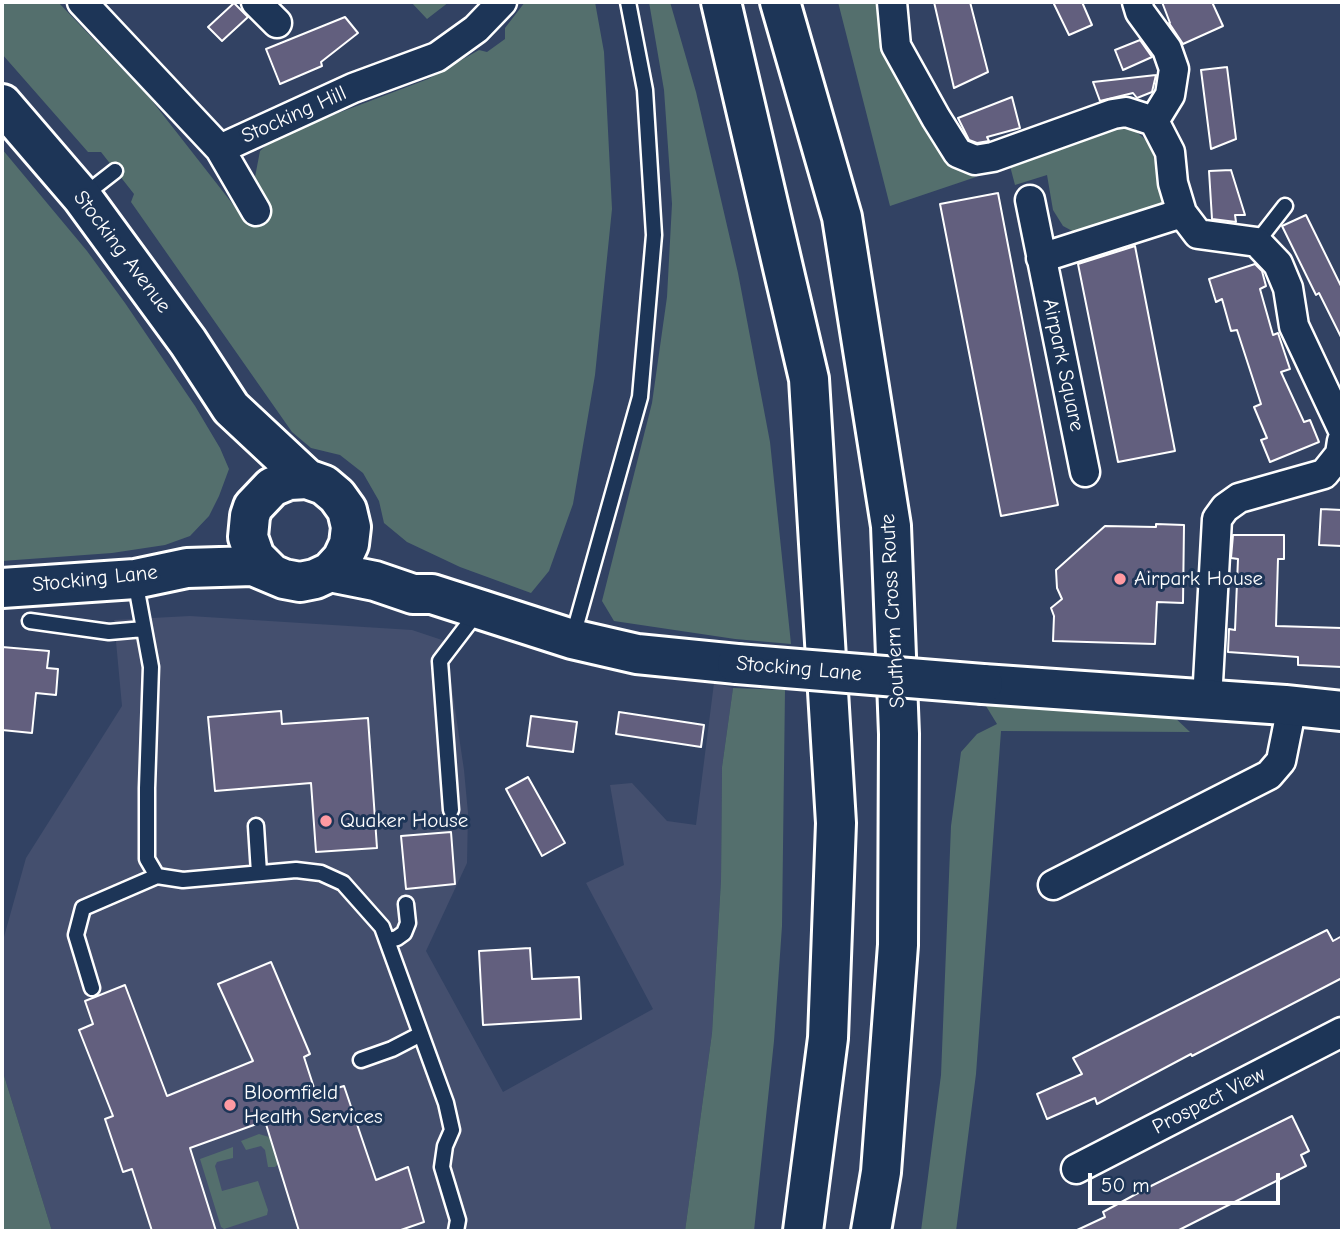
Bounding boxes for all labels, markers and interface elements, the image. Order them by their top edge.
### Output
street label: Stocking Hill [238,81,350,149]
street label: Stocking Avenue [68,186,176,318]
street label: Airpark Square [1037,296,1089,434]
street label: Southern Cross Route [875,513,911,709]
street label: Stocking Lane [31,560,159,598]
place label: Airpark House [1134,566,1263,592]
marker: Airpark House [1112,571,1128,587]
street label: Stocking Lane [735,651,863,687]
place label: Quaker House [340,808,468,834]
marker: Quaker House [318,813,334,829]
street label: Prospect View [1148,1062,1270,1140]
place label: Bloomfield Health Services [244,1080,383,1130]
marker: Bloomfield Health Services [222,1097,238,1113]
scale bar [1092,1160,1284,1204]
text: 50 m [1101,1173,1150,1197]

